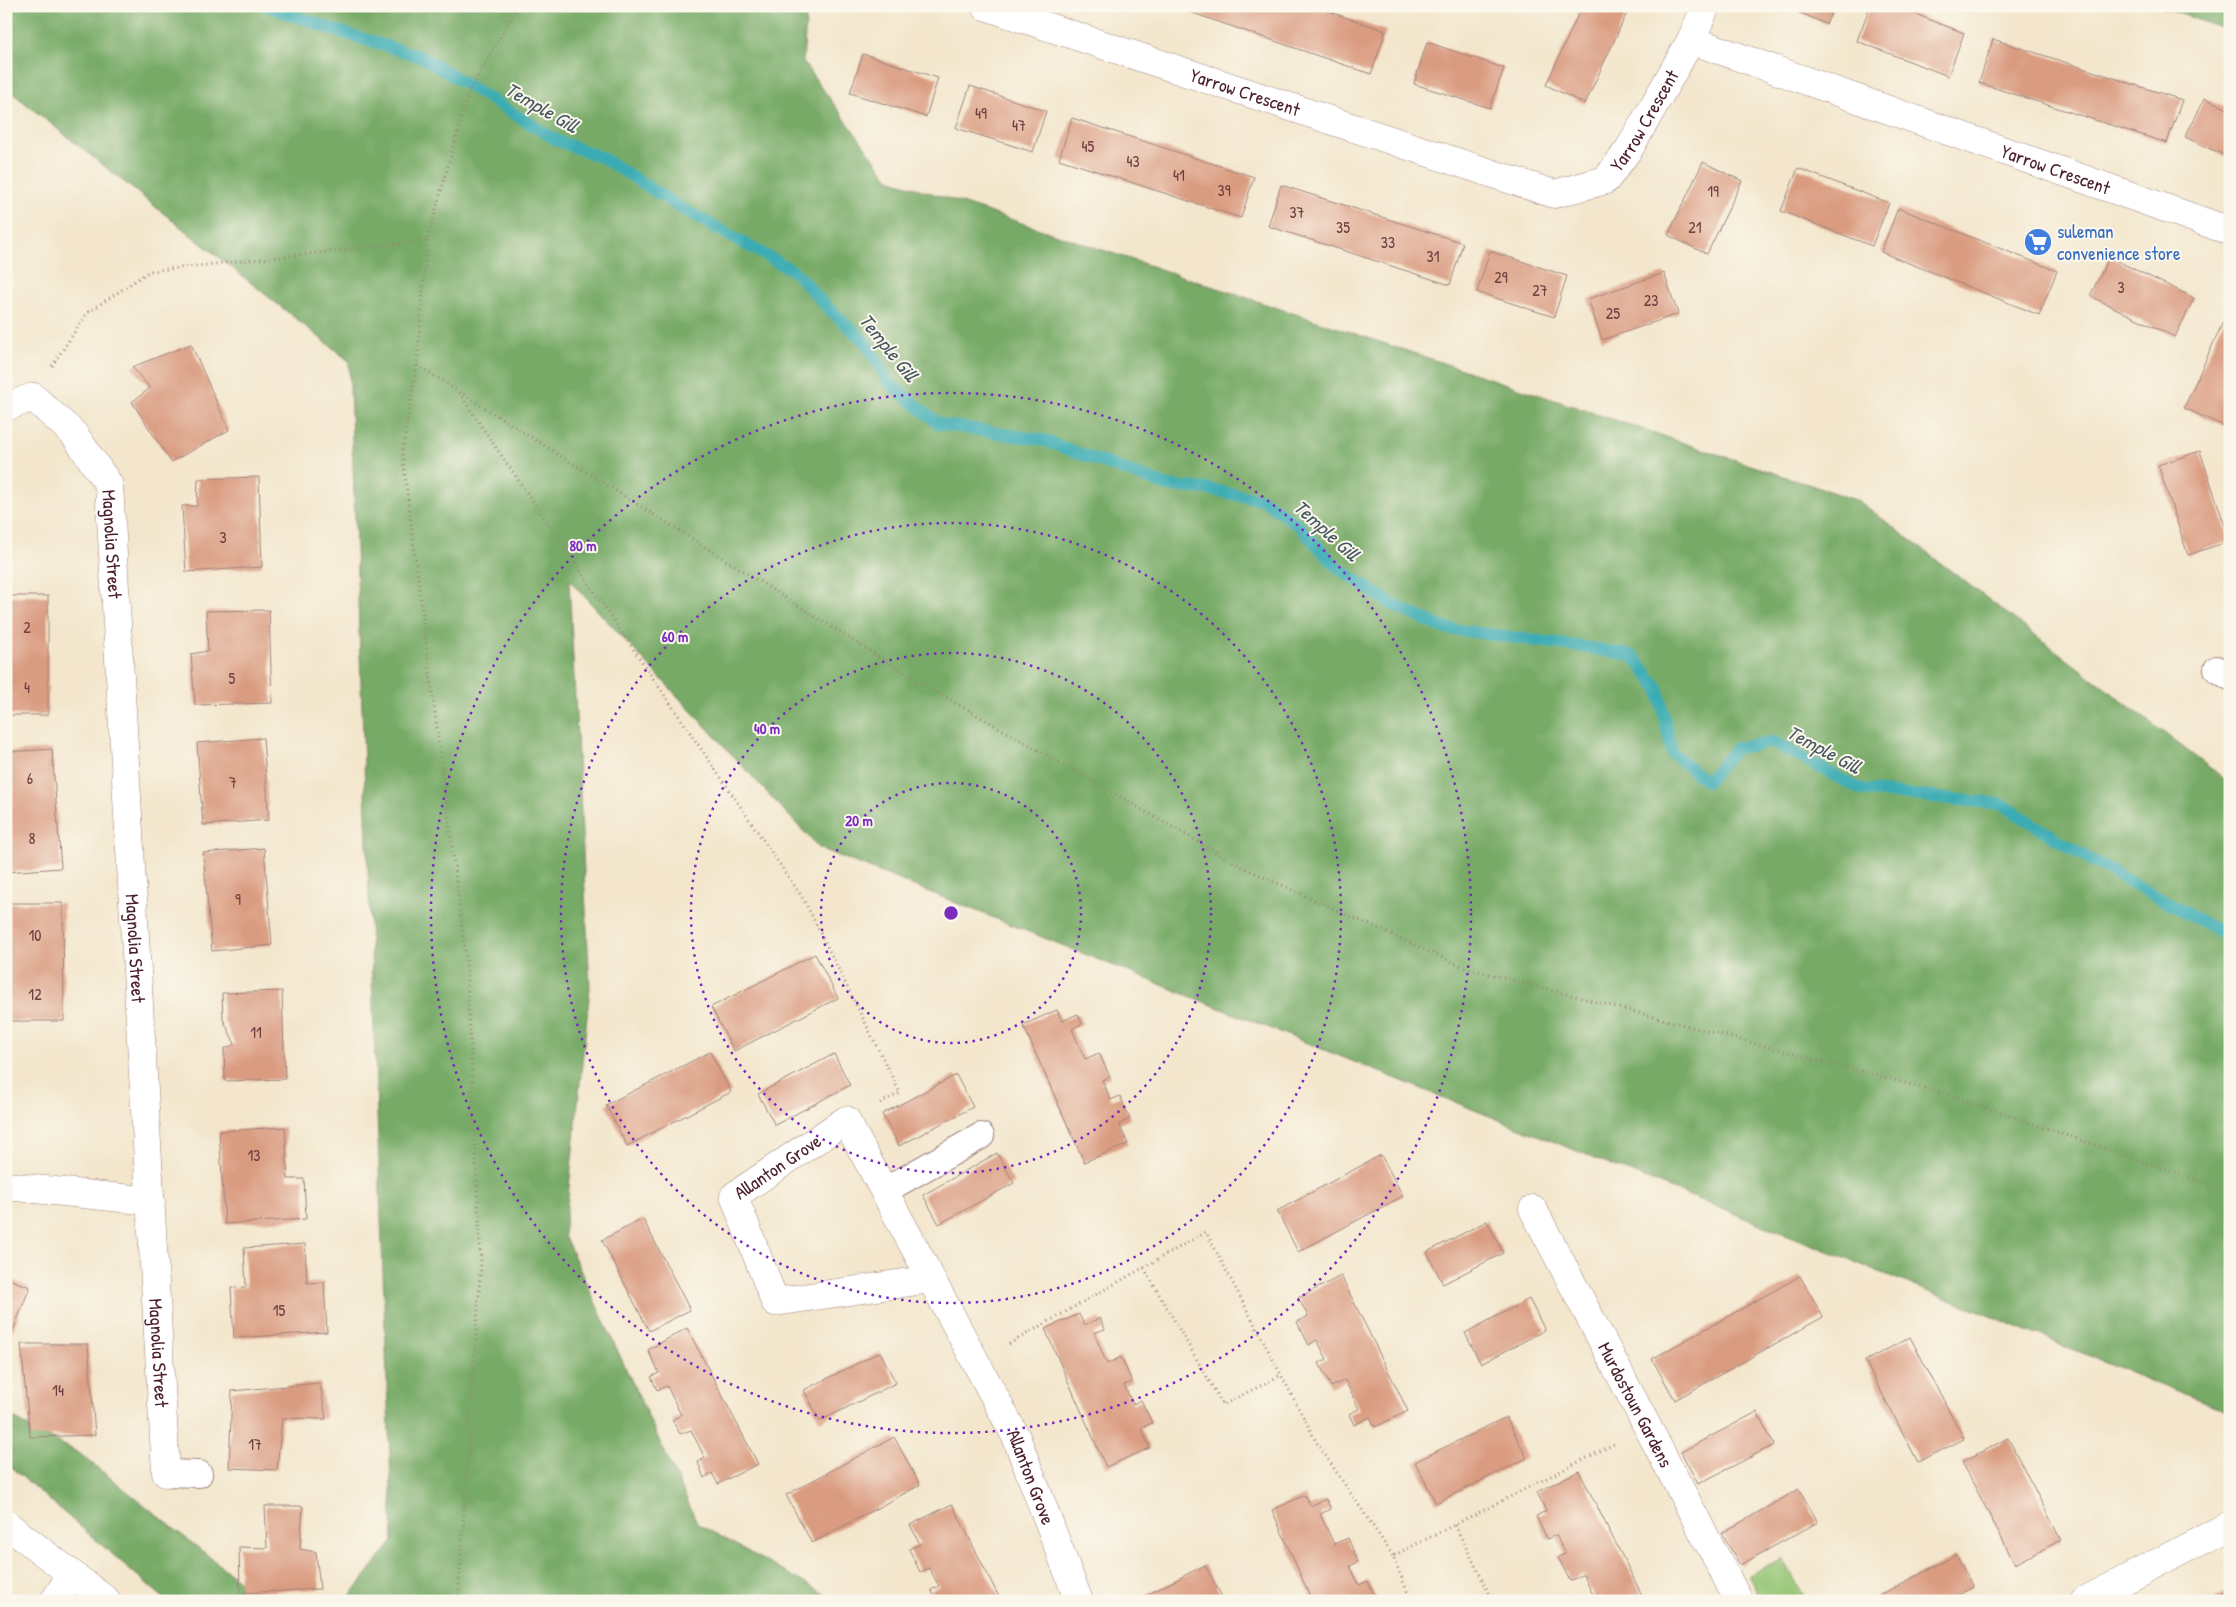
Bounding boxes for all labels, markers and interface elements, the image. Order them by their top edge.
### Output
street label: Yarrow Crescent [1187,62,1304,122]
street label: Yarrow Crescent [1604,65,1685,177]
water label: Temple Gill [500,75,585,140]
house number: 49 [975,102,987,124]
house number: 47 [1012,114,1026,136]
house number: 45 [1082,135,1095,157]
street label: Yarrow Crescent [1998,138,2114,201]
house number: 43 [1126,150,1140,172]
house number: 41 [1173,164,1185,186]
house number: 39 [1217,179,1231,201]
house number: 19 [1707,180,1719,202]
house number: 37 [1289,201,1305,223]
house number: 35 [1336,216,1350,238]
house number: 21 [1688,216,1702,238]
place label: suleman convenience store [2057,218,2181,266]
supermarket icon: suleman convenience store [2023,227,2053,257]
house number: 33 [1381,231,1395,253]
house number: 31 [1427,245,1440,267]
house number: 29 [1494,266,1508,288]
house number: 3 [2117,276,2125,298]
house number: 27 [1532,279,1548,301]
house number: 23 [1644,289,1658,311]
house number: 25 [1606,302,1620,324]
water label: Temple Gill [853,307,926,388]
street label: Magnolia Street [96,489,129,600]
water label: Temple Gill [1288,493,1367,568]
house number: 3 [219,526,227,548]
text: 80 m [570,535,596,556]
house number: 2 [23,616,31,638]
text: 60 m [662,626,688,647]
house number: 5 [229,667,236,689]
house number: 4 [24,676,30,698]
text: 40 m [754,718,780,739]
water label: Temple Gill [1782,718,1867,781]
house number: 6 [27,767,33,789]
house number: 7 [229,771,237,793]
text: 20 m [845,810,873,831]
house number: 8 [29,827,36,849]
house number: 9 [235,888,241,910]
street label: Magnolia Street [120,893,152,1004]
centre of rings [942,904,960,922]
house number: 10 [29,924,41,946]
house number: 12 [28,983,42,1005]
house number: 11 [250,1021,262,1043]
street label: Allanton Grove [729,1127,827,1205]
house number: 13 [248,1144,260,1166]
street label: Magnolia Street [143,1298,175,1408]
house number: 15 [273,1299,286,1321]
street label: Murdostoun Gardens [1592,1337,1679,1472]
house number: 14 [52,1379,64,1401]
street label: Allanton Grove [1001,1424,1062,1529]
house number: 17 [248,1433,262,1455]

